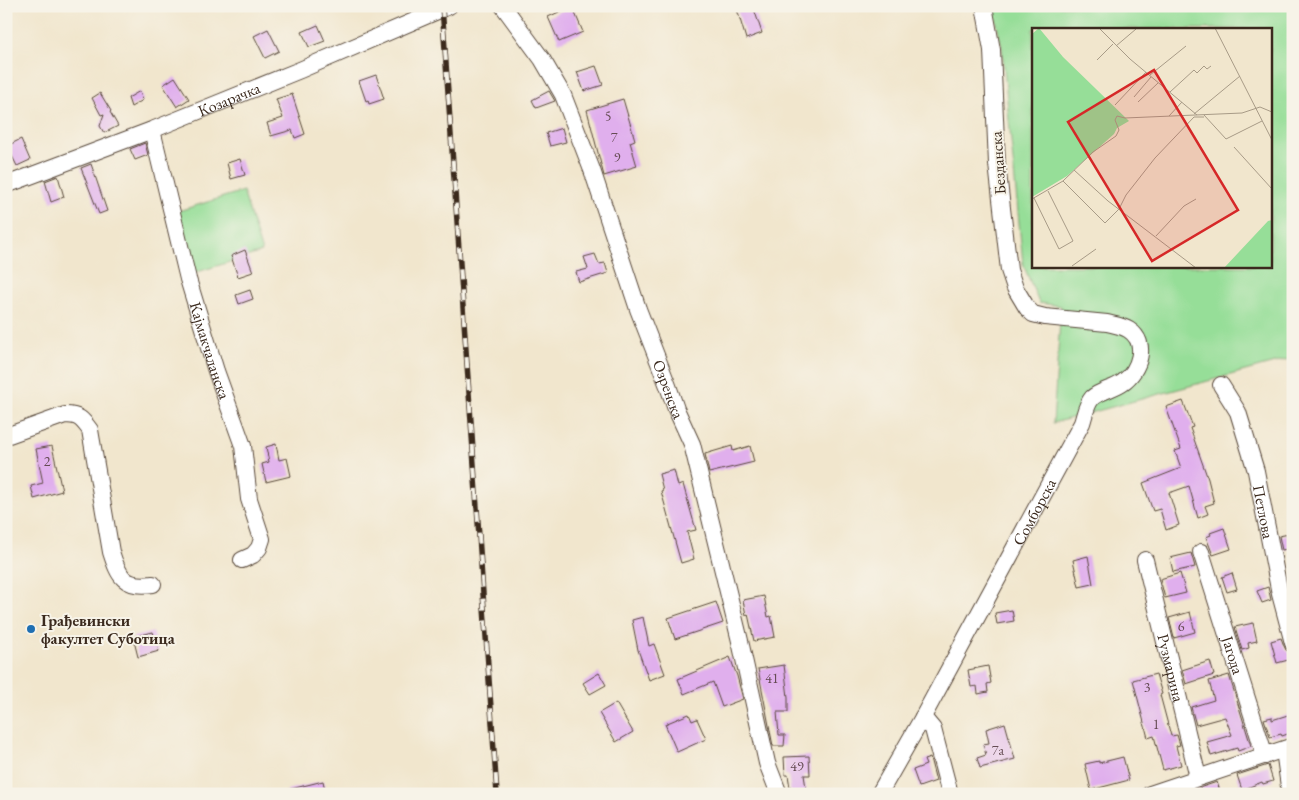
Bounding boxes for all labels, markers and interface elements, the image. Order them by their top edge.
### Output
inset map [1032,28,1272,268]
street label: Козарачка [195,77,264,121]
house number: 5 [605,107,611,125]
house number: 7 [611,128,618,146]
street label: Безданска [985,130,1011,195]
house number: 9 [614,148,621,166]
street label: Кајмакчаланска [185,299,236,402]
street label: Озренска [648,356,690,422]
house number: 2 [44,452,51,470]
street label: Сомборска [1007,474,1061,549]
street label: Петлова [1248,483,1280,541]
place label: Грађевински факултет Суботица [41,610,176,649]
house number: 6 [1178,617,1185,635]
marker: Грађевински факултет Суботица [25,623,37,635]
street label: Рузмарина [1153,632,1190,705]
street label: Јагода [1217,632,1249,677]
house number: 41 [765,669,779,687]
house number: 3 [1144,678,1151,696]
house number: 1 [1153,715,1159,733]
house number: 7a [992,741,1005,759]
house number: 49 [790,757,804,775]

